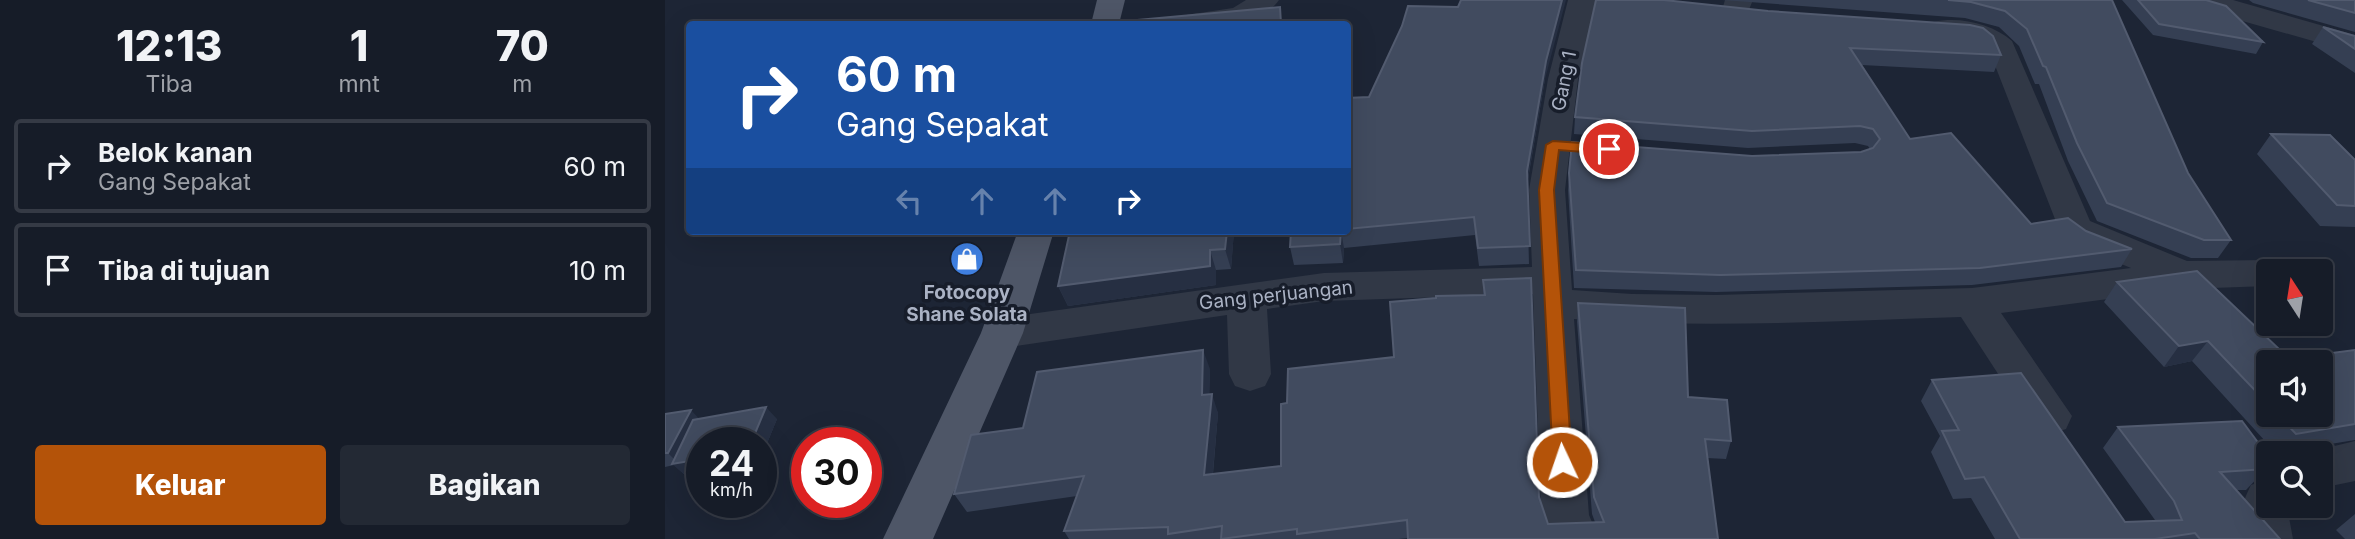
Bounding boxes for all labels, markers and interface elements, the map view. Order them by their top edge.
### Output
text: 12:13 [116,20,222,71]
text: 1 [350,20,368,71]
text: 70 [496,20,549,71]
text: 60 m [836,45,957,104]
icon: right [721,49,812,140]
street label: Gang 1 [1547,49,1581,113]
text: Tiba [145,70,193,98]
text: mnt [338,70,380,98]
text: m [512,70,532,98]
text: Gang Sepakat [836,105,1048,144]
pin [1579,119,1639,179]
icon: arrive [1590,130,1628,168]
text: Belok kanan [98,137,253,168]
icon: right [39,147,77,185]
text: 60 m [563,151,626,182]
text: Gang Sepakat [98,168,251,196]
icon: left [890,182,928,220]
icon: ahead [963,182,1001,220]
icon: ahead [1036,182,1074,220]
icon: right [1109,182,1147,220]
shop icon: Fotocopy Shane Solata [948,240,986,278]
icon: arrive [39,251,77,289]
text: Tiba di tujuan [98,255,270,286]
text: 10 m [569,255,626,286]
north arrow [2256,259,2333,336]
map controls [2256,259,2333,518]
street label: Gang perjuangan [1198,275,1354,315]
place label: Fotocopy Shane Solata [906,281,1028,326]
button: sound [2256,350,2333,427]
position arrow [1525,425,1599,499]
speed limit sign: 30 [791,427,882,518]
button: search [2256,441,2333,518]
text: 24 [709,442,754,484]
button: Keluar [35,445,326,525]
button: Bagikan [340,445,630,525]
text: km/h [710,479,753,500]

